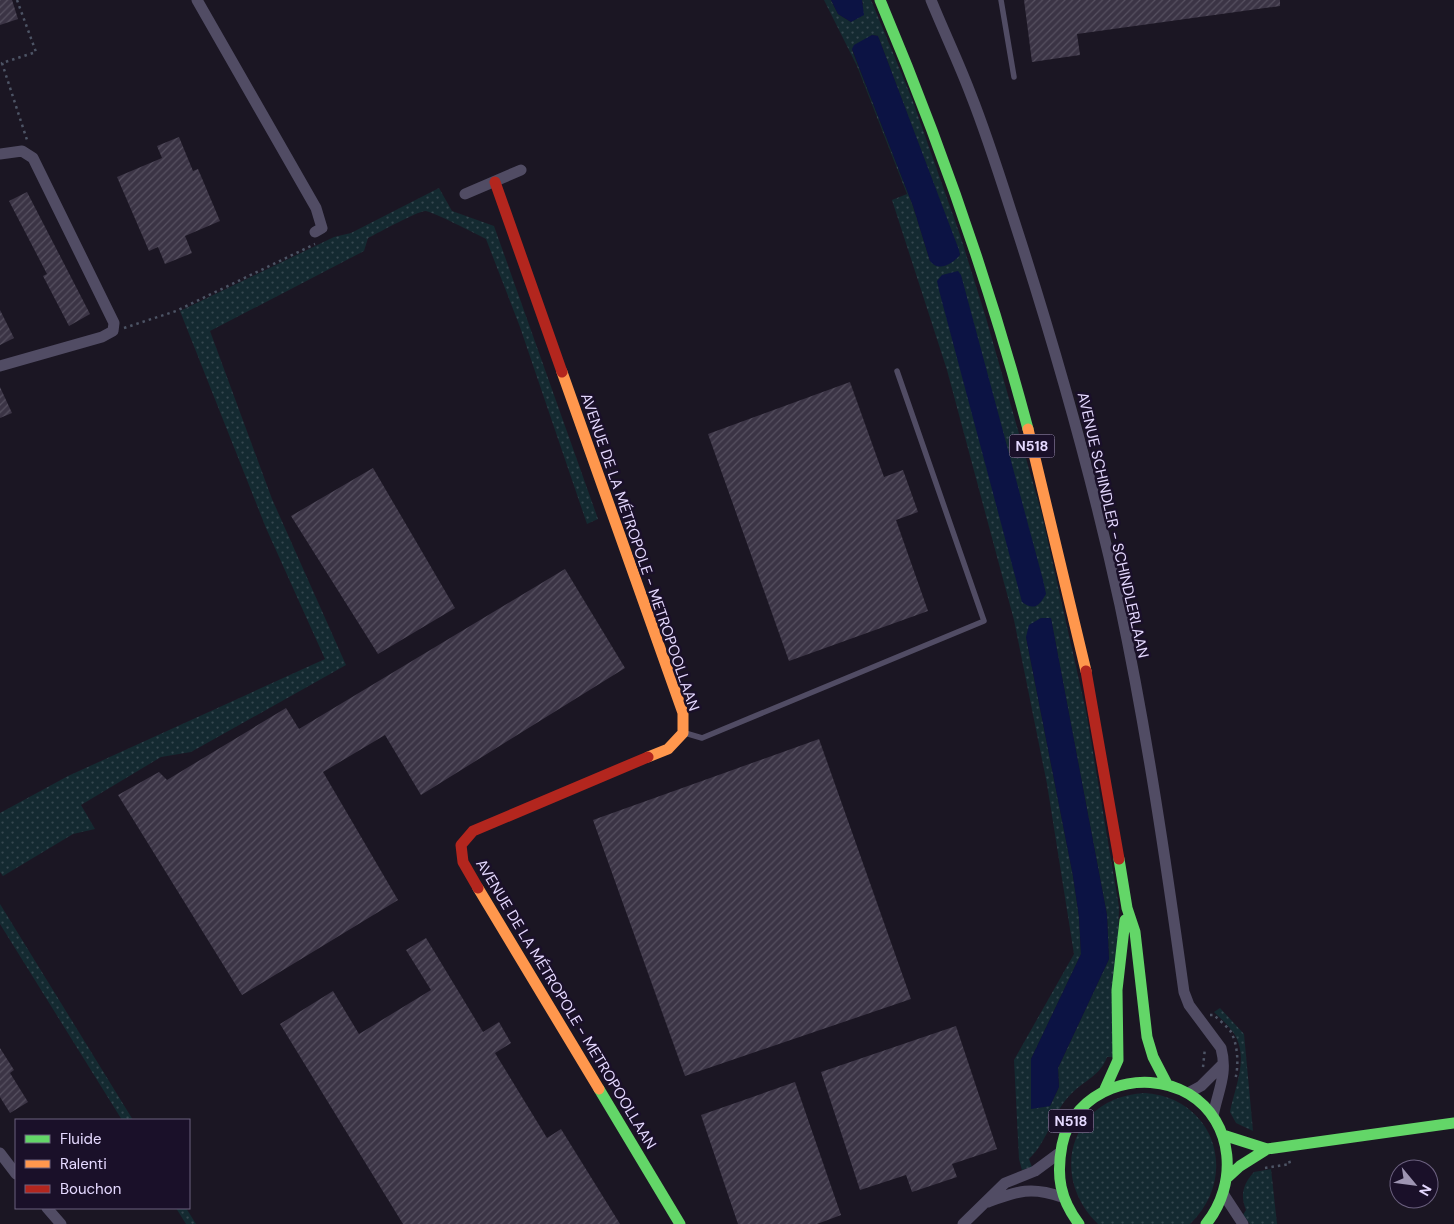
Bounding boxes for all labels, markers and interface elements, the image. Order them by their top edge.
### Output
street label: AVENUE DE LA MÉTROPOLE - METROPOOLLAAN [576,390,704,714]
street label: AVENUE SCHINDLER - SCHINDLERLAAN [1073,390,1153,660]
road number: N518 [1010,434,1054,458]
street label: AVENUE DE LA MÉTROPOLE - METROPOOLLAAN [471,855,661,1153]
road number: N518 [1048,1110,1094,1132]
legend [15,1119,190,1209]
text: Fluide [60,1129,102,1149]
text: Ralenti [60,1154,107,1174]
north arrow [1389,1159,1439,1209]
text: Bouchon [60,1179,121,1199]
text: N [1415,1181,1436,1199]

